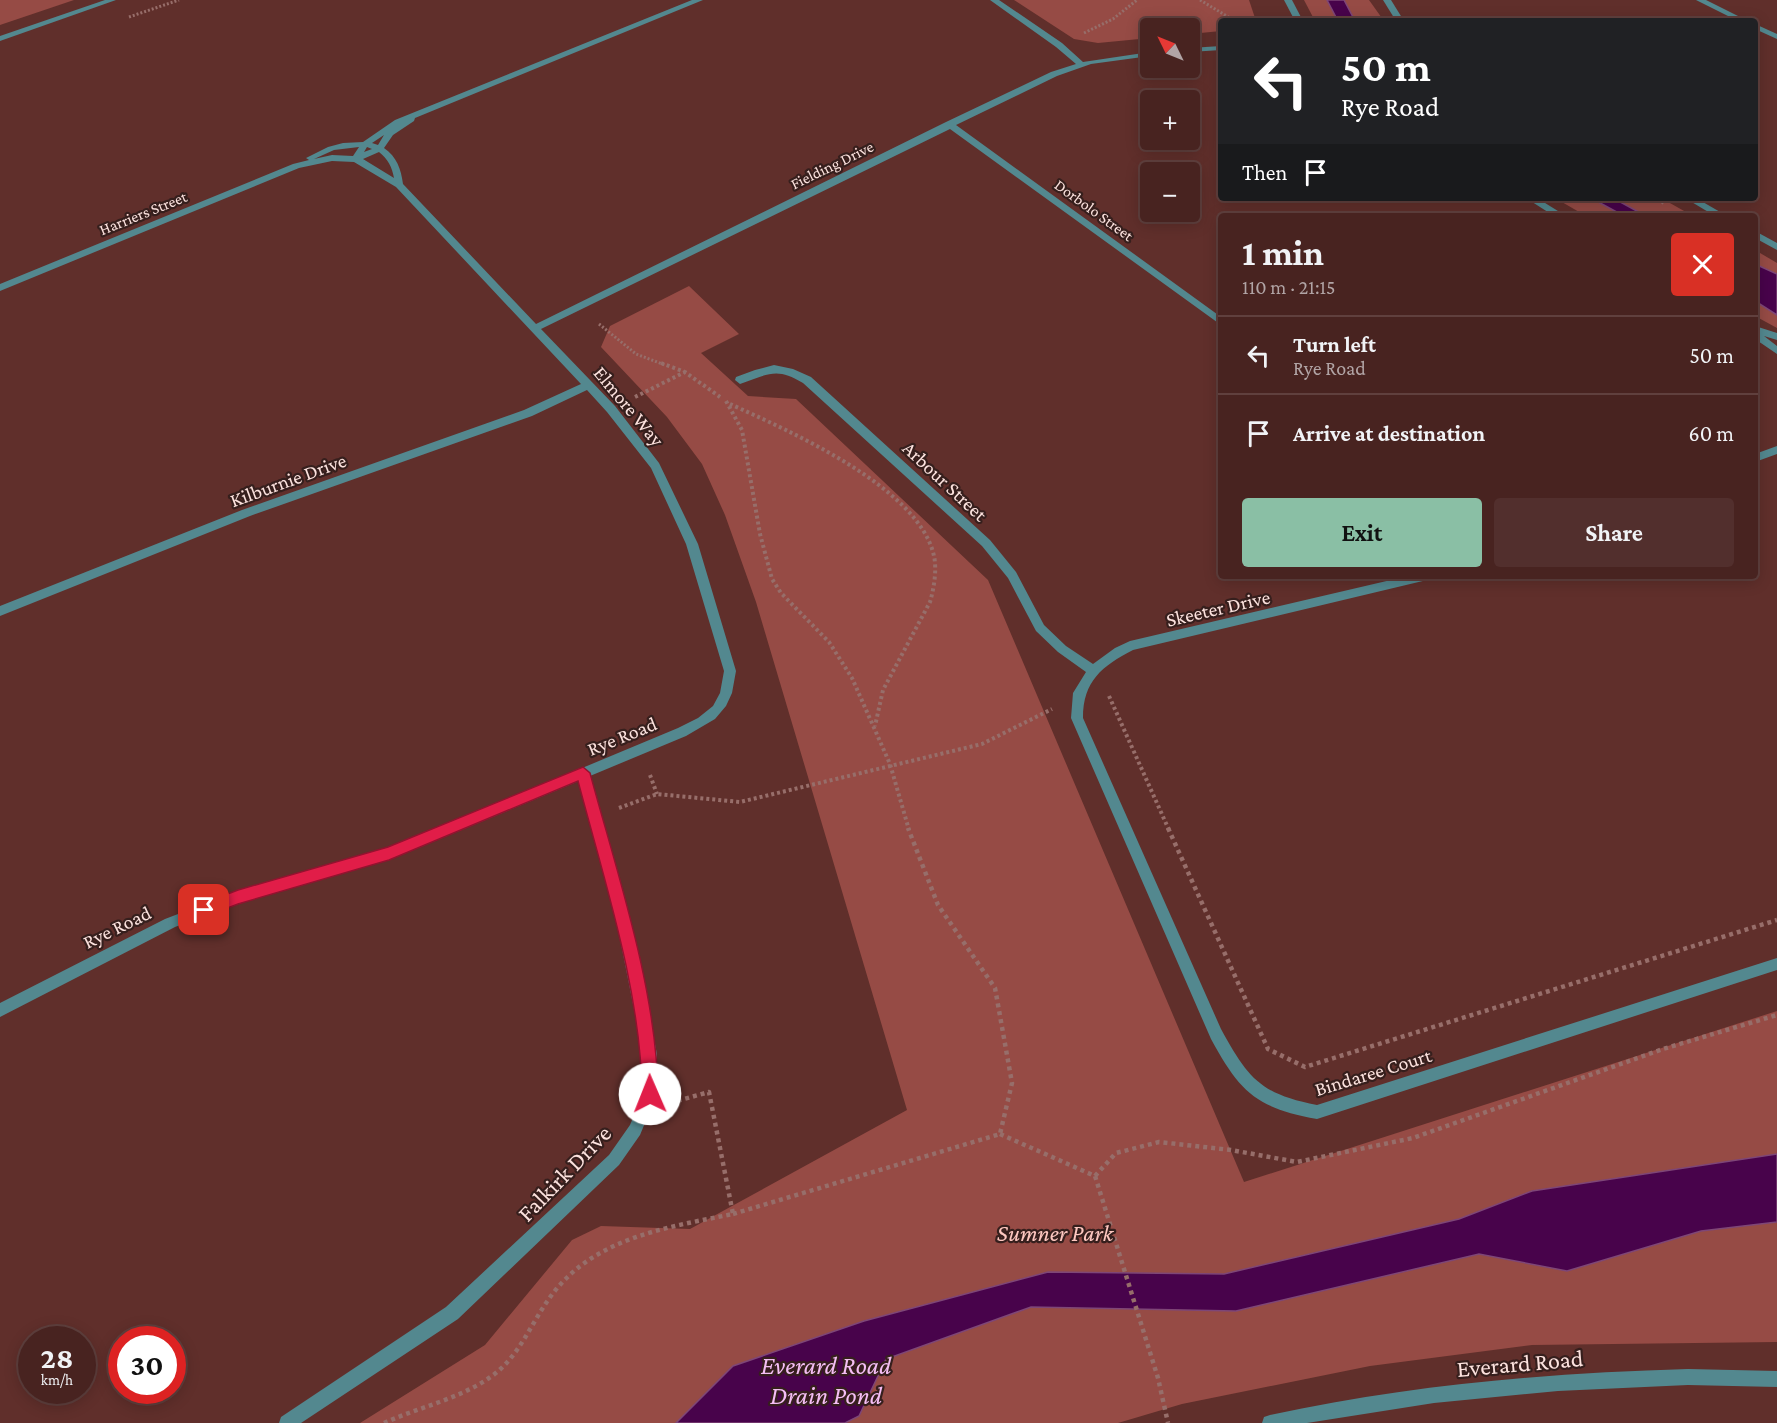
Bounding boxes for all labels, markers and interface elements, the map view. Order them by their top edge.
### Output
north arrow [1140,18,1200,78]
map controls [1140,18,1200,222]
icon: left [1242,42,1320,120]
text: 50 m [1341,43,1431,90]
button: + [1140,90,1200,150]
text: Rye Road [1341,92,1439,122]
street label: Fielding Drive [788,138,877,193]
icon: arrive [1299,156,1332,189]
text: Then [1242,160,1287,185]
button: − [1140,162,1200,222]
street label: Dorbolo Street [1051,176,1137,245]
street label: Harriers Street [97,187,190,238]
text: 1 min [1242,233,1324,273]
button: close [1671,233,1734,296]
text: 110 m · 21:15 [1242,276,1336,298]
text: Turn left [1293,332,1376,357]
icon: left [1242,339,1275,372]
text: 50 m [1689,343,1734,368]
text: Rye Road [1293,357,1366,379]
street label: Elmore Way [589,362,669,452]
icon: arrive [1242,417,1275,450]
text: Arrive at destination [1293,421,1485,446]
text: 60 m [1689,421,1734,446]
street label: Arbour Street [898,437,992,526]
street label: Kilburnie Drive [227,449,349,511]
button: Exit [1242,498,1482,567]
button: Share [1494,498,1734,567]
street label: Skeeter Drive [1164,585,1272,631]
street label: Rye Road [584,712,661,761]
pin [178,884,229,935]
icon: arrive [187,893,220,926]
street label: Rye Road [79,901,155,954]
street label: Bindaree Court [1312,1044,1434,1100]
position arrow [618,1062,682,1126]
street label: Falkirk Drive [512,1119,616,1227]
park label: Sumner Park [997,1219,1115,1246]
speed limit sign: 30 [108,1326,186,1404]
text: 28 [41,1341,73,1374]
street label: Everard Road [1456,1344,1585,1382]
water label: Everard Road Drain Pond [761,1351,892,1410]
text: km/h [41,1372,73,1388]

